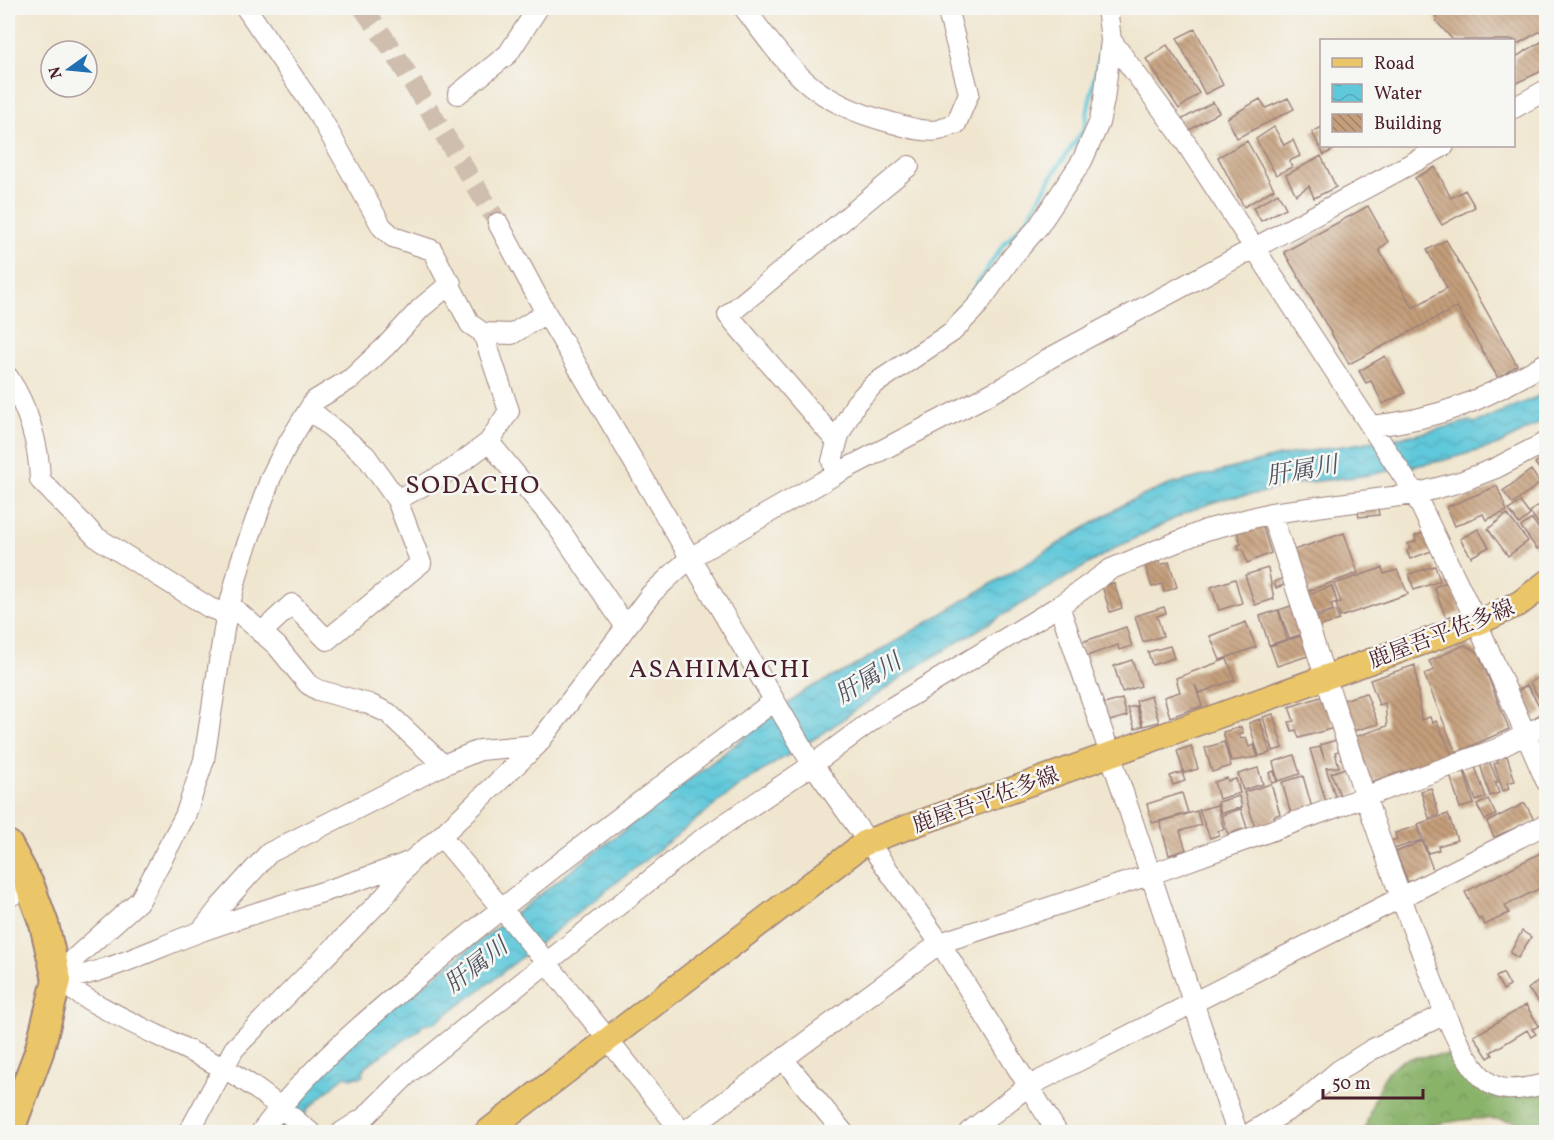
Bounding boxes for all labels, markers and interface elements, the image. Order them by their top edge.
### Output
north arrow [39,39,99,99]
legend [1320,39,1515,147]
text: Road [1374,52,1415,77]
text: N [44,64,69,81]
text: Water [1374,82,1422,107]
text: Building [1374,112,1442,137]
water label: 肝属川 [1264,448,1344,495]
district label: SODACHO [405,468,541,504]
street label: 鹿屋吾平佐多線 [1364,593,1519,677]
water label: 肝属川 [830,645,911,713]
district label: ASAHIMACHI [629,652,811,688]
street label: 鹿屋吾平佐多線 [908,760,1064,842]
water label: 肝属川 [438,929,518,1002]
scale bar [1323,1062,1424,1100]
text: 50 m [1332,1072,1371,1097]

